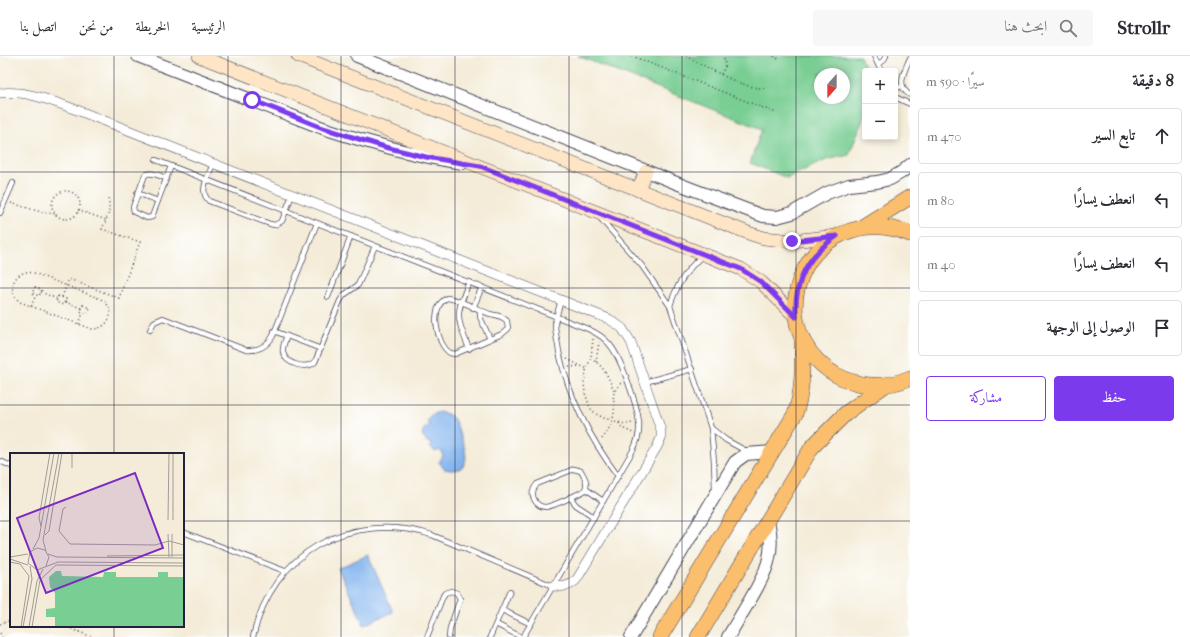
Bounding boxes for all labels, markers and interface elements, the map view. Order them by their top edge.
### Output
search box [813,10,1093,46]
text: ابحث هنا [1004,17,1047,35]
icon: search [1057,17,1079,39]
text: Strollr [1117,17,1170,39]
text: اتصل بنا [20,18,57,35]
text: من نحن [79,18,114,35]
text: الخريطة [136,18,170,35]
text: الرئيسية [192,18,225,35]
north arrow [814,68,850,104]
map controls [862,68,898,140]
button: + [862,68,898,104]
text: 8 دقيقة [1132,70,1174,90]
text: سيرًا · 590 m [926,74,985,89]
route start [243,91,261,109]
button: − [862,104,898,140]
icon: ahead [1151,125,1173,147]
text: تابع السير [1093,126,1135,144]
text: 470 m [927,129,961,144]
icon: left [1151,189,1173,211]
text: انعطف يسارًا [1074,190,1135,208]
text: 80 m [927,193,954,208]
route end [783,232,801,250]
icon: left [1151,253,1173,275]
text: انعطف يسارًا [1074,254,1135,272]
text: 40 m [927,257,955,272]
icon: arrive [1151,317,1173,339]
text: الوصول إلى الوجهة [1046,318,1135,336]
button: مشاركة [926,376,1046,421]
button: حفظ [1054,376,1174,421]
inset map [10,453,184,627]

